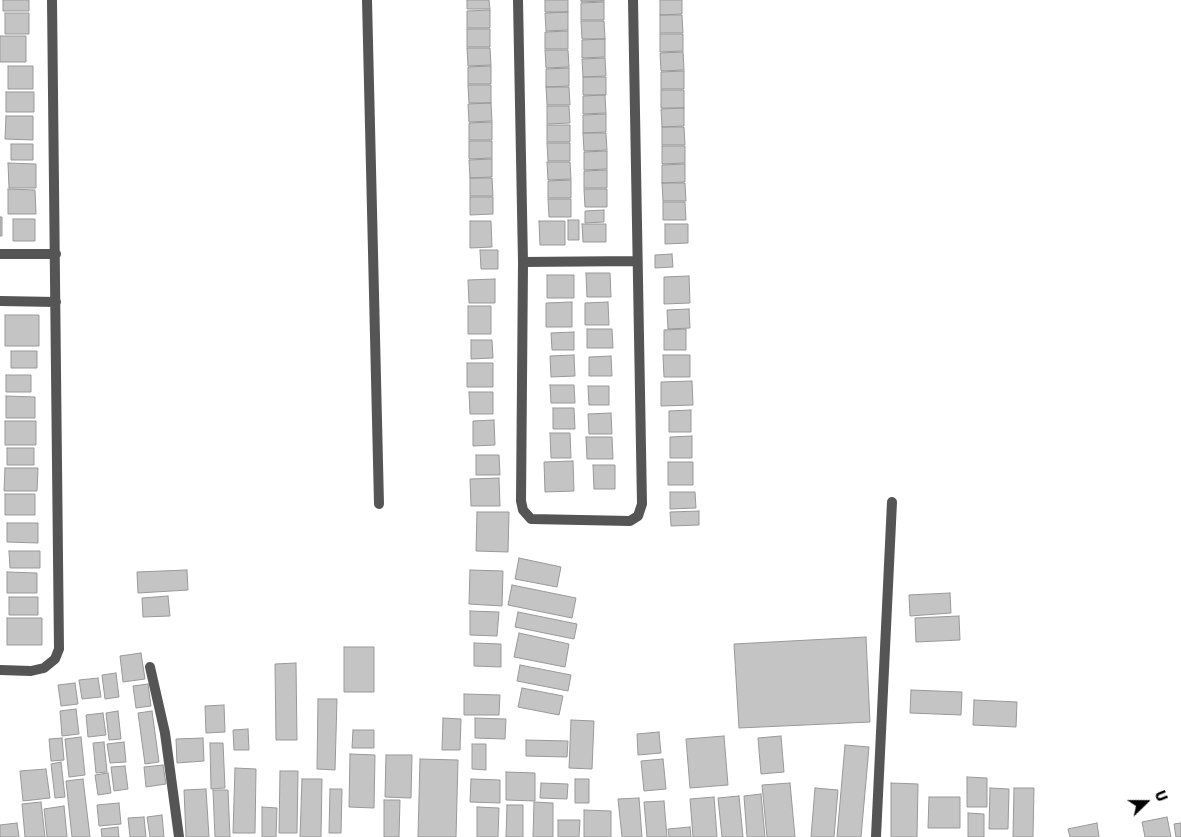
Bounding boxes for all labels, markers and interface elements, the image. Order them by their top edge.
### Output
north arrow [1121,777,1171,827]
text: U [1151,788,1170,804]

